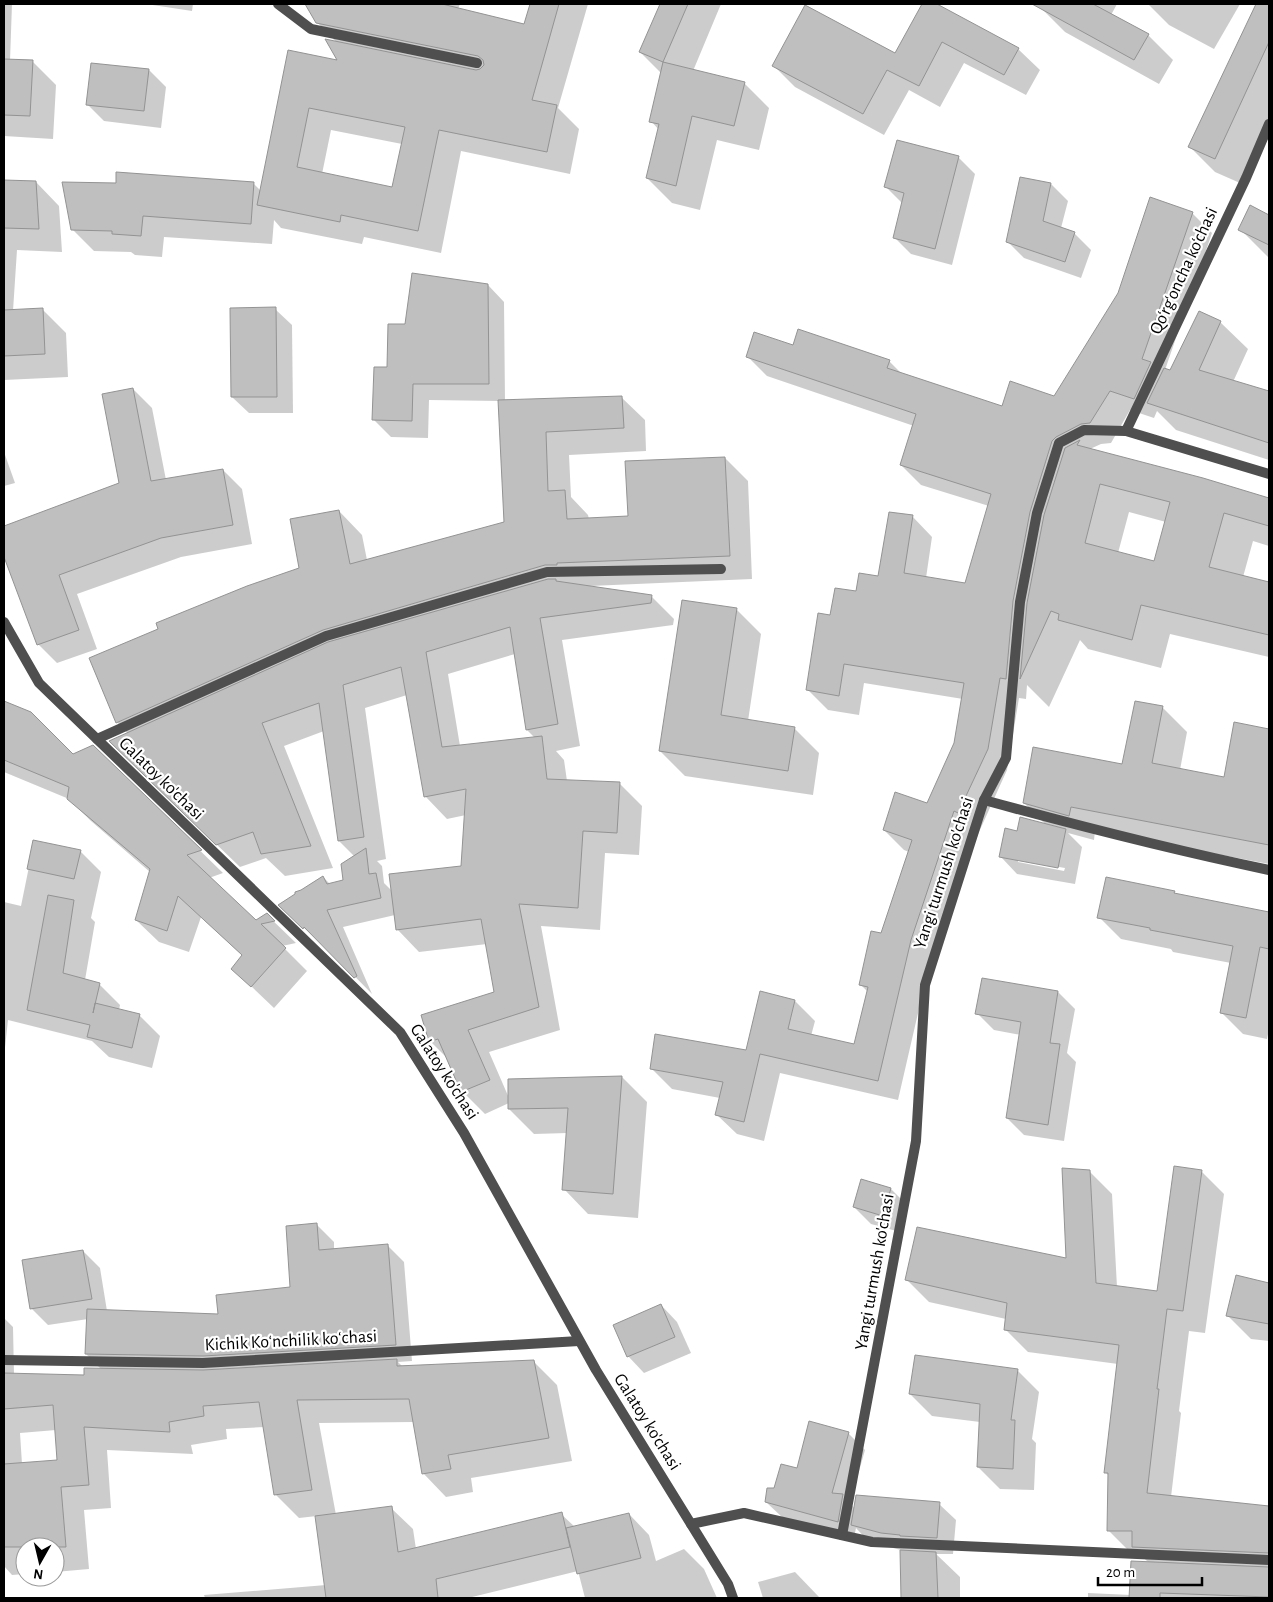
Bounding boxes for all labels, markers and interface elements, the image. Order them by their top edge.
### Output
street label: Qo‘rg‘oncha ko‘chasi [1147,205,1221,337]
street label: Galatoy ko'chasi [115,734,207,824]
street label: Yangi turmush ko'chasi [911,795,977,951]
street label: Galatoy ko'chasi [406,1021,482,1123]
street label: Yangi turmush ko'chasi [852,1192,898,1352]
street label: Kichik Koʻnchilik koʻchasi [204,1327,378,1355]
street label: Galatoy ko'chasi [610,1371,684,1473]
north arrow [15,1537,65,1587]
scale bar [1098,1554,1202,1586]
text: 20 m [1106,1565,1135,1580]
text: N [33,1566,44,1581]

